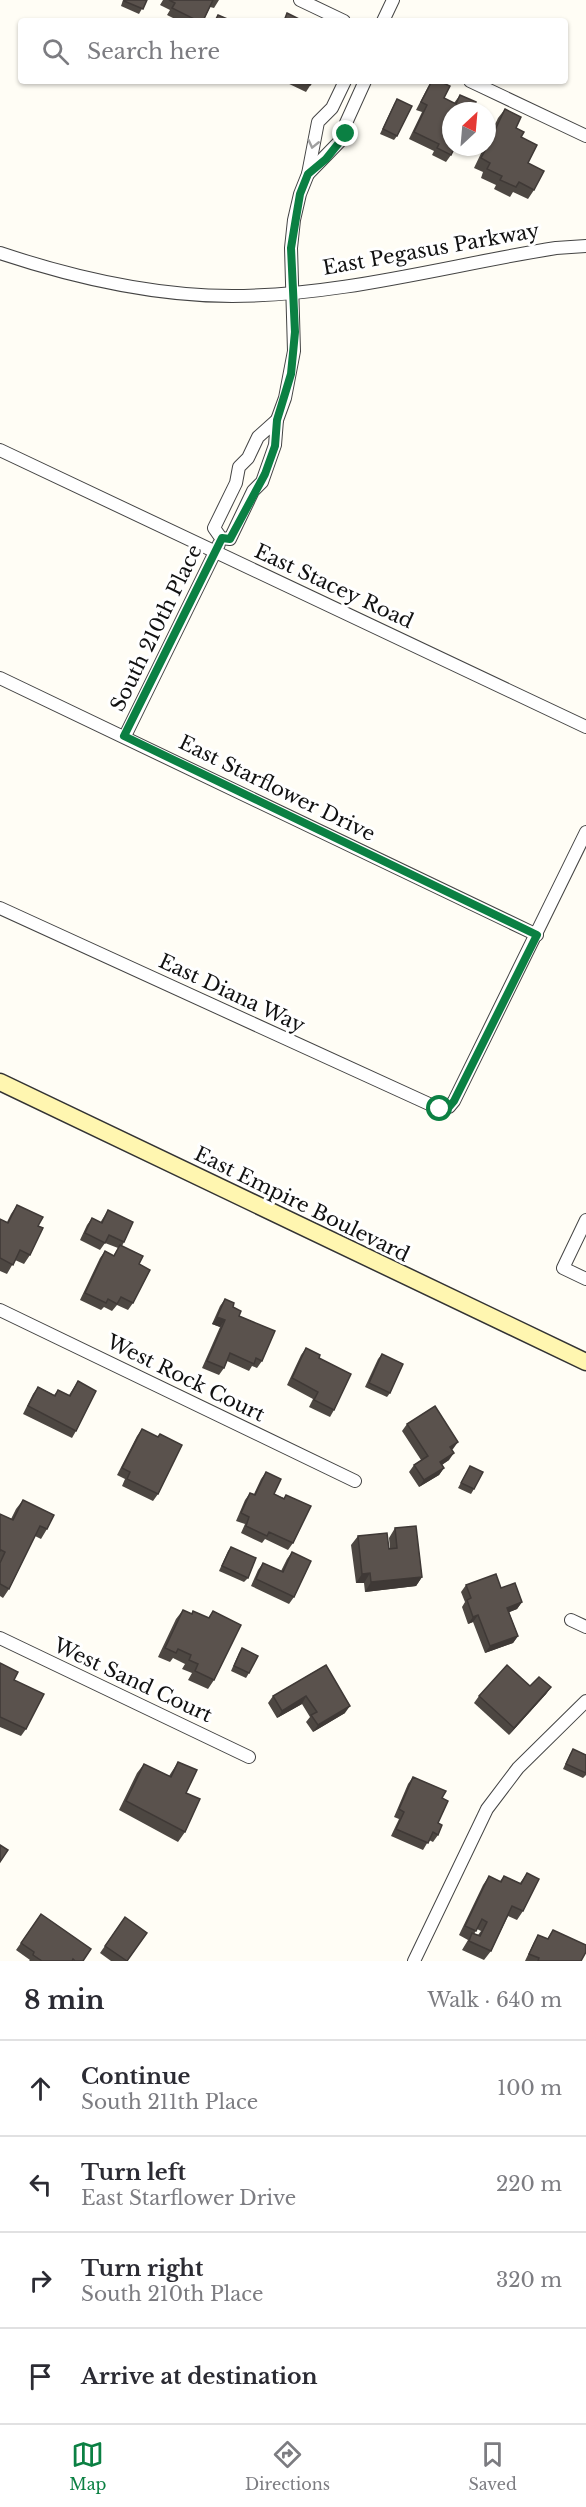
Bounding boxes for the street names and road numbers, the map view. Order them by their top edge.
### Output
street label: East Pegasus Parkway [321,218,541,280]
street label: East Stacey Road [251,539,417,633]
street label: South 210th Place [105,541,207,715]
street label: East Starflower Drive [175,730,379,846]
street label: East Diana Way [155,949,309,1037]
street label: East Empire Boulevard [191,1141,413,1267]
street label: West Rock Court [102,1329,269,1427]
street label: West Sand Court [49,1632,217,1727]

